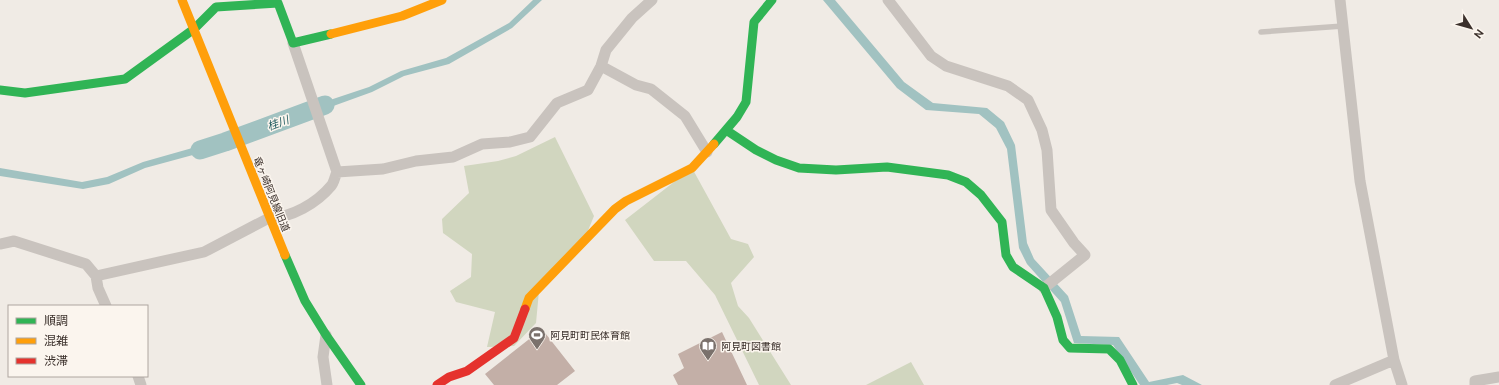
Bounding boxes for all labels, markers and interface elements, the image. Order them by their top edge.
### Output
north arrow [1451,8,1491,48]
text: N [1472,27,1486,41]
water label: 桂川 [266,113,291,132]
street label: 竜ヶ崎阿見線旧道 [251,155,292,233]
legend [8,305,148,377]
text: 順調 [44,314,68,327]
sports icon: 阿見町町民体育館 [527,325,547,350]
place label: 阿見町町民体育館 [550,330,630,341]
text: 混雑 [44,334,68,347]
library icon: 阿見町図書館 [698,336,718,361]
place label: 阿見町図書館 [721,341,781,352]
text: 渋滞 [44,354,68,367]

